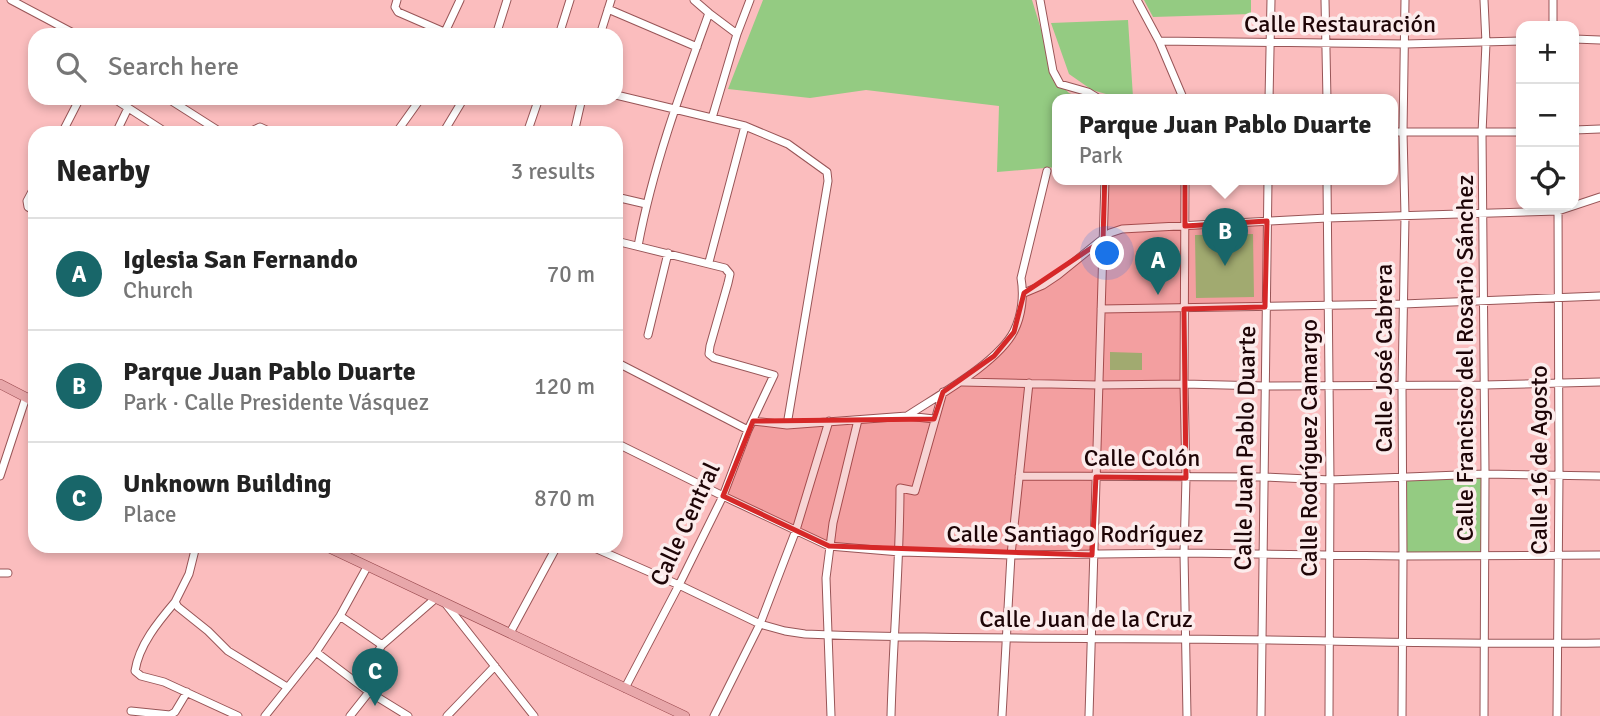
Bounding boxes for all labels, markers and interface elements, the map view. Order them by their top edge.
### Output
street label: Calle Restauración [1244,9,1436,39]
map controls [1516,21,1579,210]
button: + [1516,21,1579,84]
search box [28,28,623,105]
icon: search [52,48,90,86]
text: Search here [108,51,239,83]
button: − [1516,84,1579,147]
popup [1052,94,1398,185]
text: Parque Juan Pablo Duarte [1079,109,1371,141]
text: Park [1079,141,1123,170]
button: locate [1516,147,1579,210]
text: Nearby [56,153,150,190]
text: 3 results [511,157,595,186]
street label: Calle Francisco del Rosario Sánchez [1450,175,1480,541]
pin: B [1202,208,1248,266]
your location [1090,236,1124,270]
pin: A [1135,237,1181,295]
text: Iglesia San Fernando [123,244,358,276]
text: A [72,260,86,289]
text: 70 m [547,260,595,289]
street label: Calle José Cabrera [1369,264,1399,452]
text: Church [123,276,193,305]
street label: Calle Rodríguez Camargo [1294,319,1324,577]
street label: Calle Juan Pablo Duarte [1228,325,1262,571]
text: Parque Juan Pablo Duarte [123,356,416,388]
street label: Calle 16 de Agosto [1524,365,1554,555]
text: B [72,372,86,401]
text: 120 m [534,372,595,401]
text: Park · Calle Presidente Vásquez [123,388,429,417]
street label: Calle Colón [1084,443,1200,473]
street label: Calle Central [643,457,727,591]
text: Unknown Building [123,468,332,500]
text: C [72,484,86,513]
text: 870 m [534,484,595,513]
text: Place [123,500,177,529]
street label: Calle Santiago Rodríguez [946,519,1204,549]
street label: Calle Juan de la Cruz [979,604,1193,634]
pin: C [352,648,398,706]

